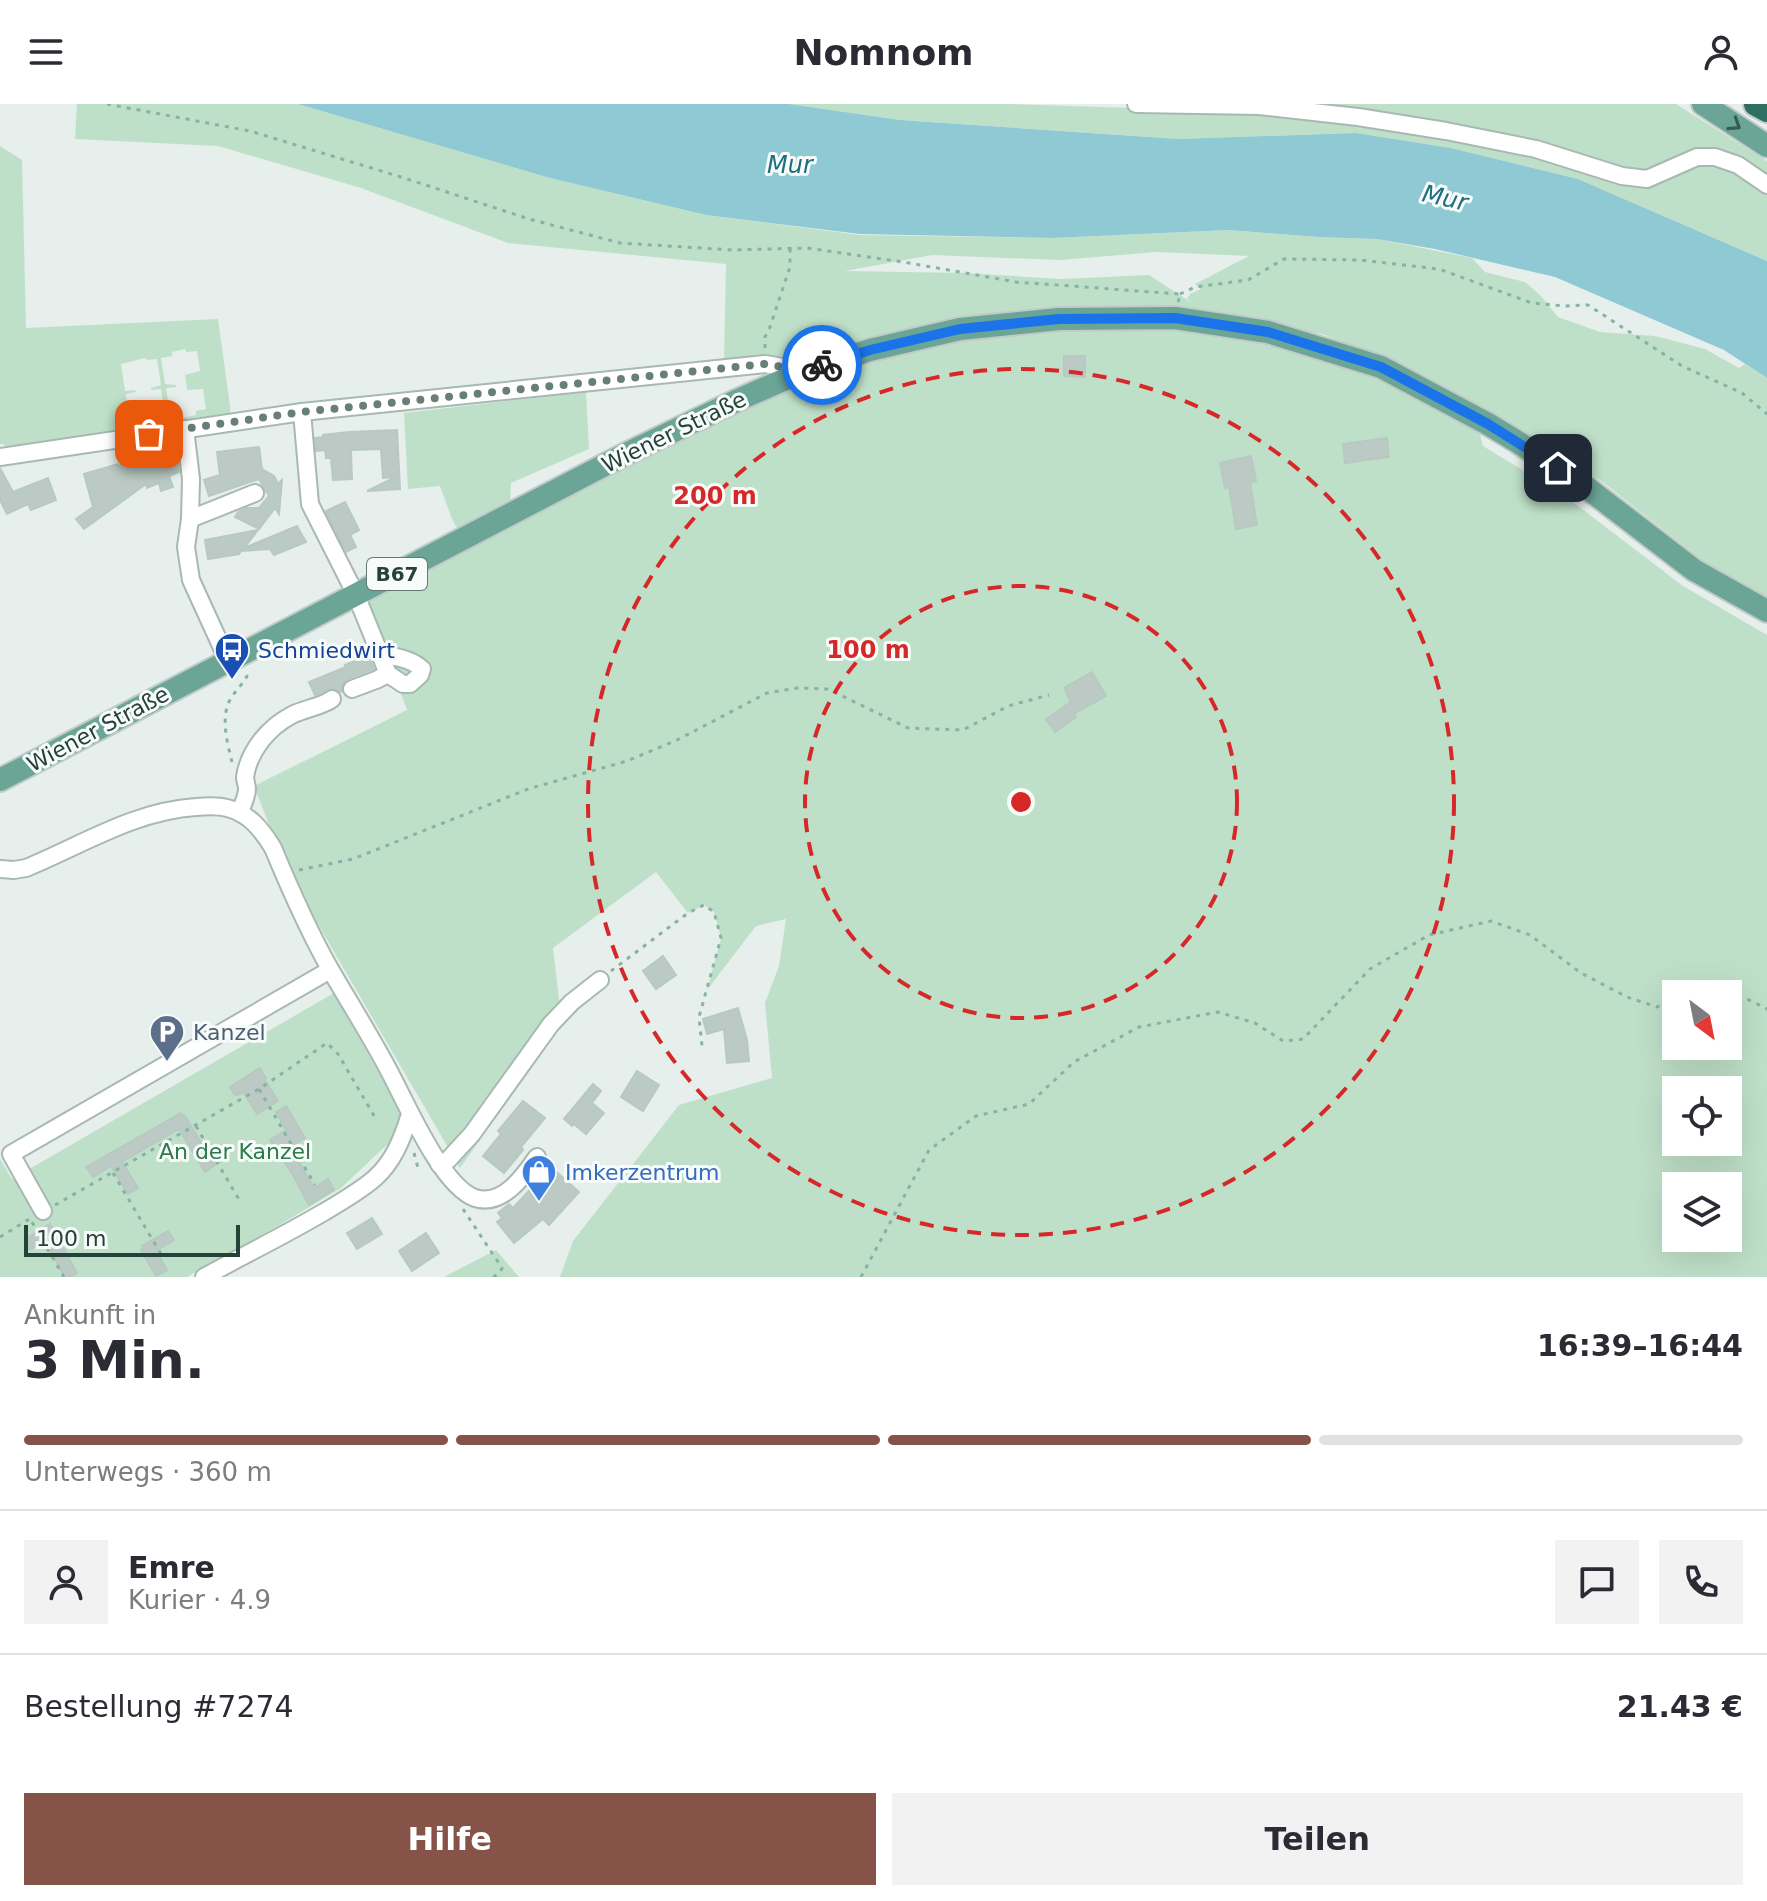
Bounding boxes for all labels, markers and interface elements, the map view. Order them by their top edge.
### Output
icon: menu [24,30,68,74]
icon: person [1699,30,1743,74]
text: Nomnom [793,32,974,73]
one-way arrow [1726,115,1741,130]
water label: Mur [767,151,815,179]
water label: Mur [1420,179,1473,217]
courier [782,325,862,405]
icon: bike [800,343,844,387]
street label: Wiener Straße [598,386,750,478]
pin [115,400,183,468]
icon: bag [127,412,171,456]
pin [1524,434,1592,502]
icon: home [1536,446,1580,490]
text: 200 m [673,482,757,510]
road number: B67 [367,558,427,590]
bus stop icon: Schmiedwirt [213,631,251,681]
text: 100 m [826,636,910,664]
place label: Schmiedwirt [258,638,395,663]
street label: Wiener Straße [23,681,173,777]
centre of rings [1007,788,1035,816]
north arrow [1662,980,1742,1060]
map controls [1662,980,1742,1252]
parking icon: Kanzel [148,1013,186,1063]
place label: Kanzel [193,1020,266,1045]
button: locate [1662,1076,1742,1156]
park label: An der Kanzel [159,1139,311,1164]
shop icon: Imkerzentrum [520,1153,558,1203]
place label: Imkerzentrum [565,1160,720,1185]
button: layers [1662,1172,1742,1252]
scale bar [24,1221,240,1257]
text: 100 m [36,1226,106,1251]
text: Ankunft in [24,1300,156,1330]
text: 16:39–16:44 [1537,1328,1743,1363]
text: 3 Min. [24,1330,205,1390]
text: Unterwegs · 360 m [24,1457,272,1487]
button: person [24,1540,108,1624]
button: chat [1555,1540,1639,1624]
button: phone [1659,1540,1743,1624]
text: Emre [128,1550,215,1585]
text: Kurier · 4.9 [128,1585,271,1615]
text: Bestellung #7274 [24,1689,294,1724]
text: 21.43 € [1617,1689,1743,1724]
button: Hilfe [24,1793,876,1885]
button: Teilen [892,1793,1743,1885]

